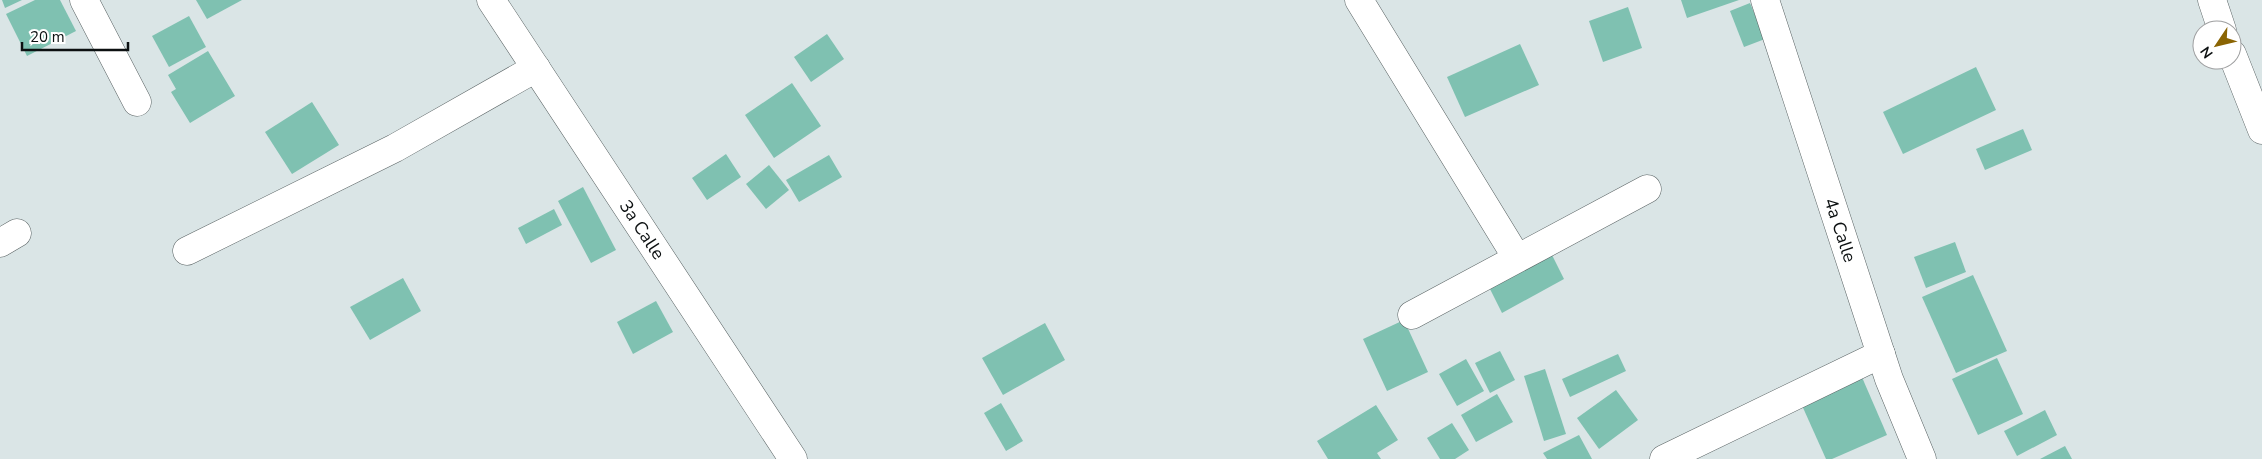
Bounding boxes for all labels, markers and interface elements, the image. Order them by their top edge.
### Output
scale bar [22,20,129,52]
north arrow [2192,20,2242,70]
text: 20 m [30,27,65,47]
text: N [2196,42,2218,62]
street label: 3a Calle [614,195,670,264]
street label: 4a Calle [1819,195,1862,265]

